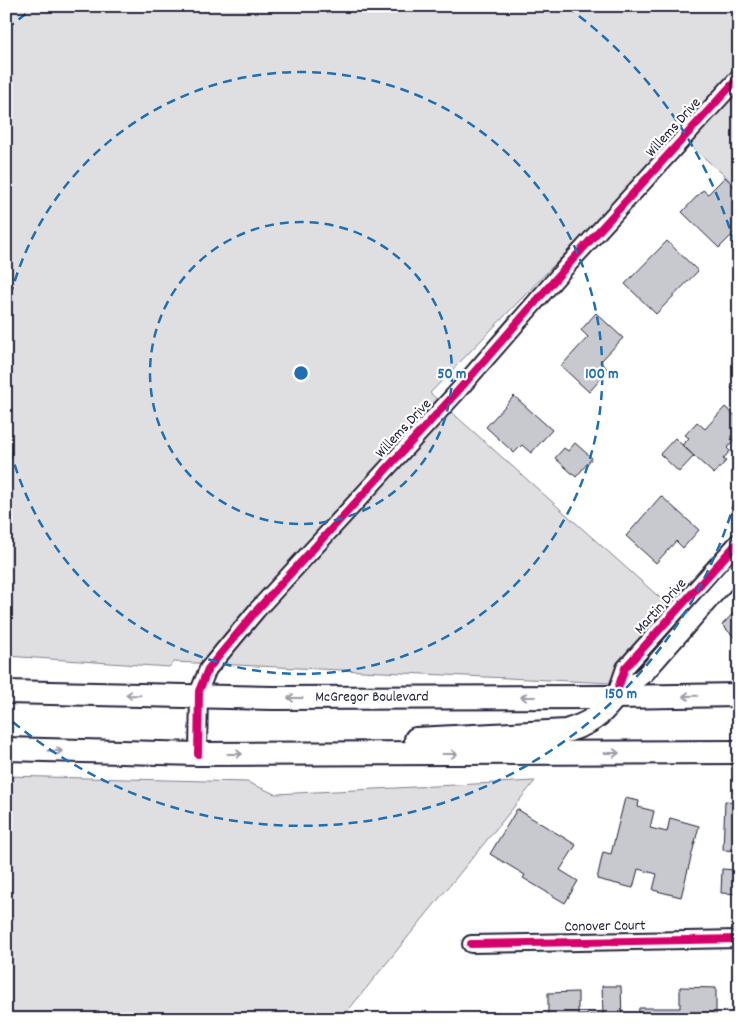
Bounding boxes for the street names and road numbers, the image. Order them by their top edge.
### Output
street label: Willems Drive [641,93,707,163]
street label: Willems Drive [371,394,438,464]
street label: Martin Drive [630,574,693,640]
street label: McGregor Boulevard [315,687,429,709]
street label: Conover Court [564,915,646,939]

